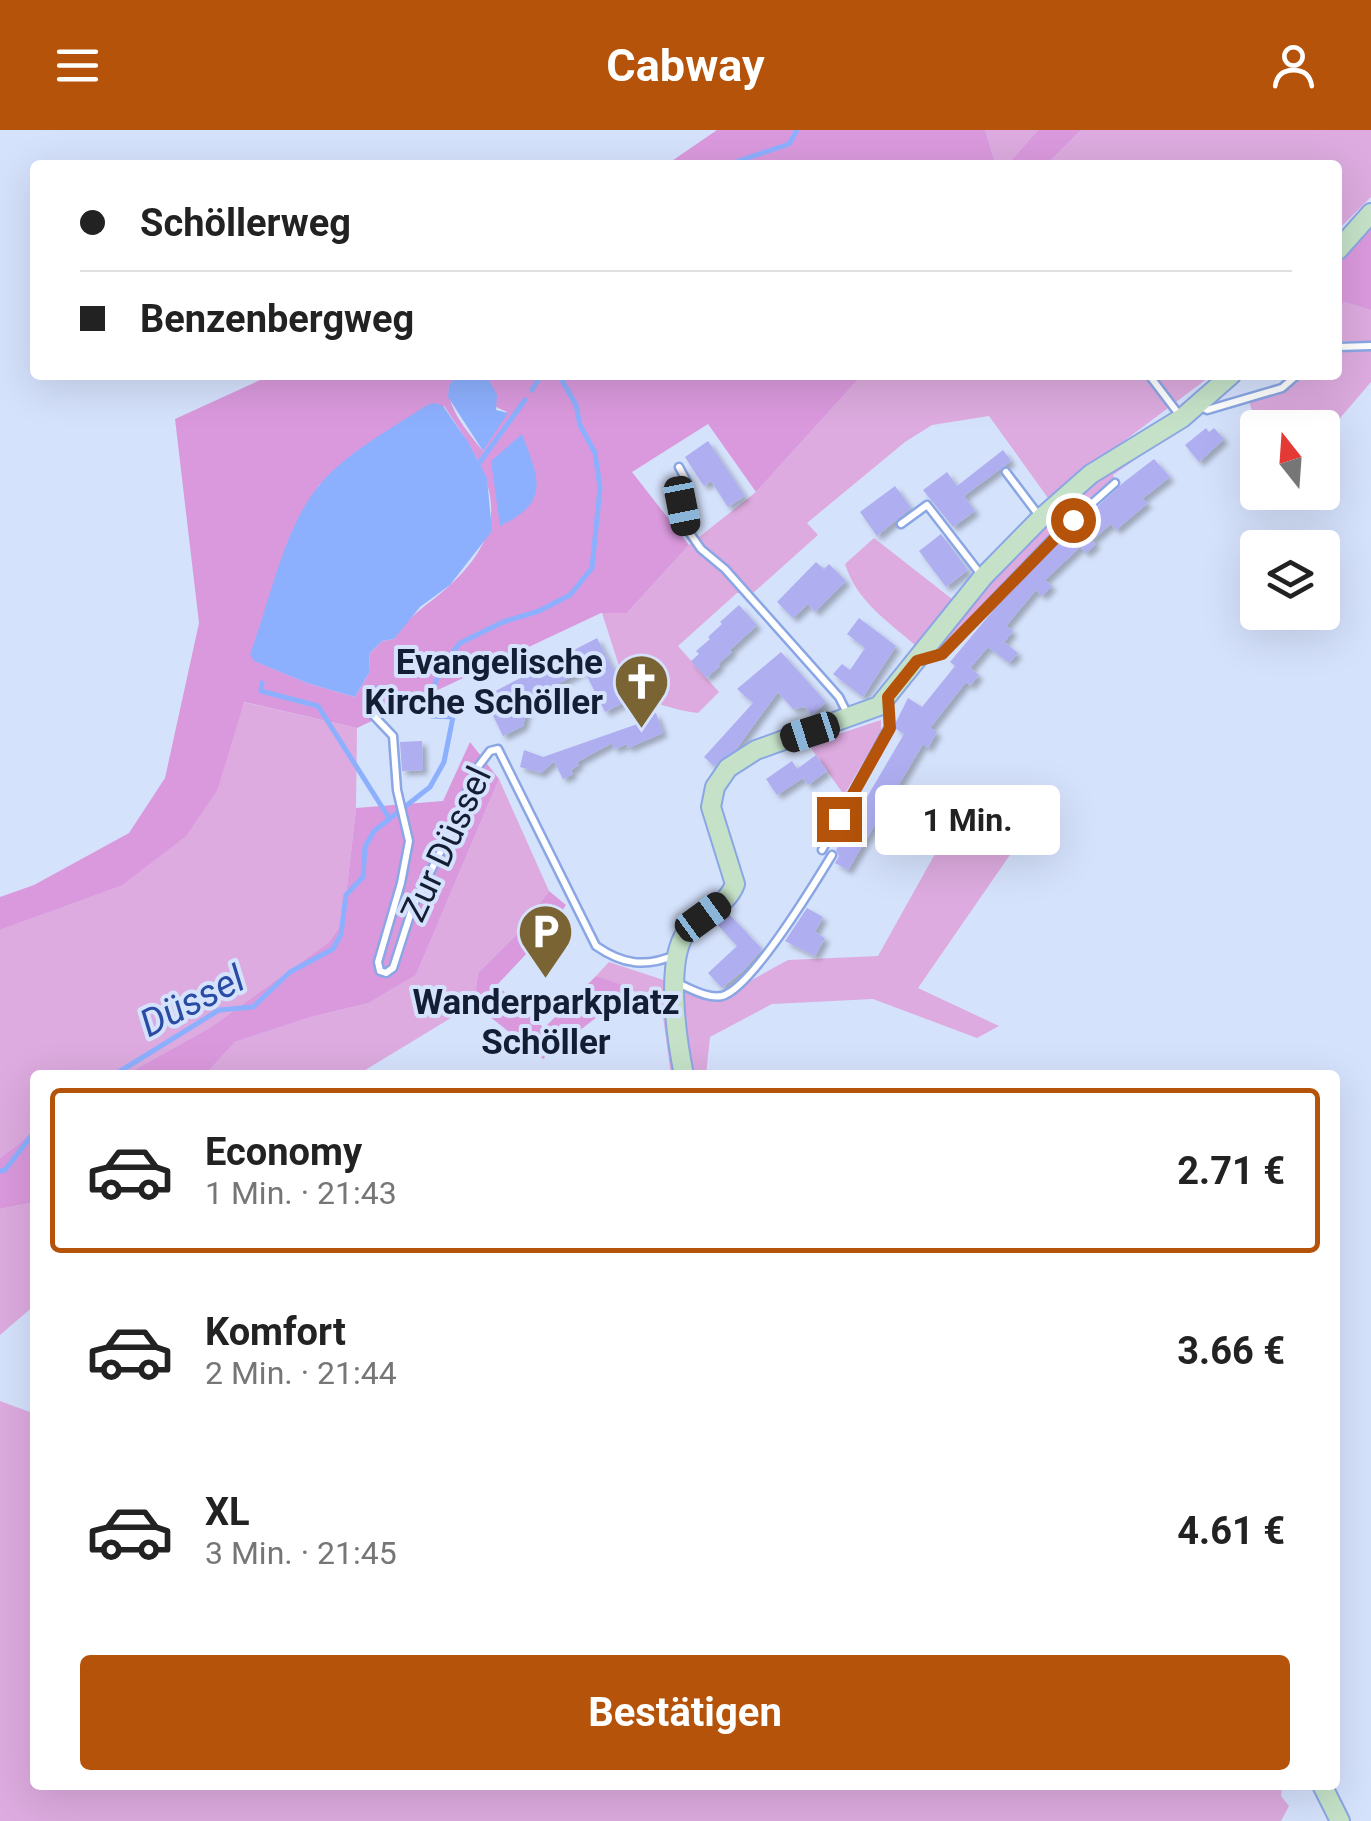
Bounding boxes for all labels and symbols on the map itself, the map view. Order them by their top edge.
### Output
north arrow [1240,410,1340,510]
car [662,474,702,538]
route start [1051,498,1096,543]
place label: Evangelische Kirche Schöller [364,642,603,723]
church icon: Evangelische Kirche Schöller [612,652,672,731]
car [777,708,843,756]
street label: Zur Düssel [393,760,500,928]
callout: 1 Min. [874,784,1059,854]
route end [817,797,862,842]
car [670,887,736,947]
parking icon: Wanderparkplatz Schöller [516,901,576,980]
water label: Düssel [133,956,252,1046]
place label: Wanderparkplatz Schöller [412,982,680,1063]

